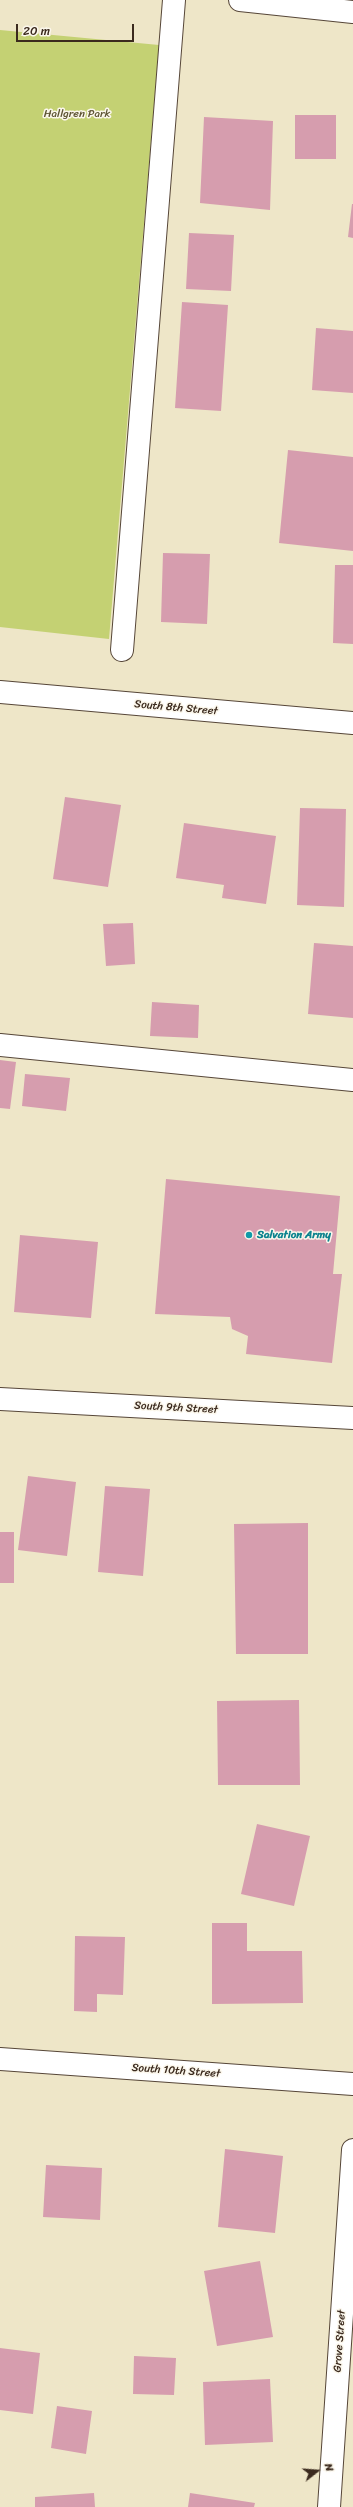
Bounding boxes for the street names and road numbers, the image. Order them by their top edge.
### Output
street label: South 8th Street [134,698,218,718]
street label: South 9th Street [134,1399,218,1417]
street label: South 10th Street [131,2061,221,2081]
street label: Grove Street [331,2309,349,2373]

